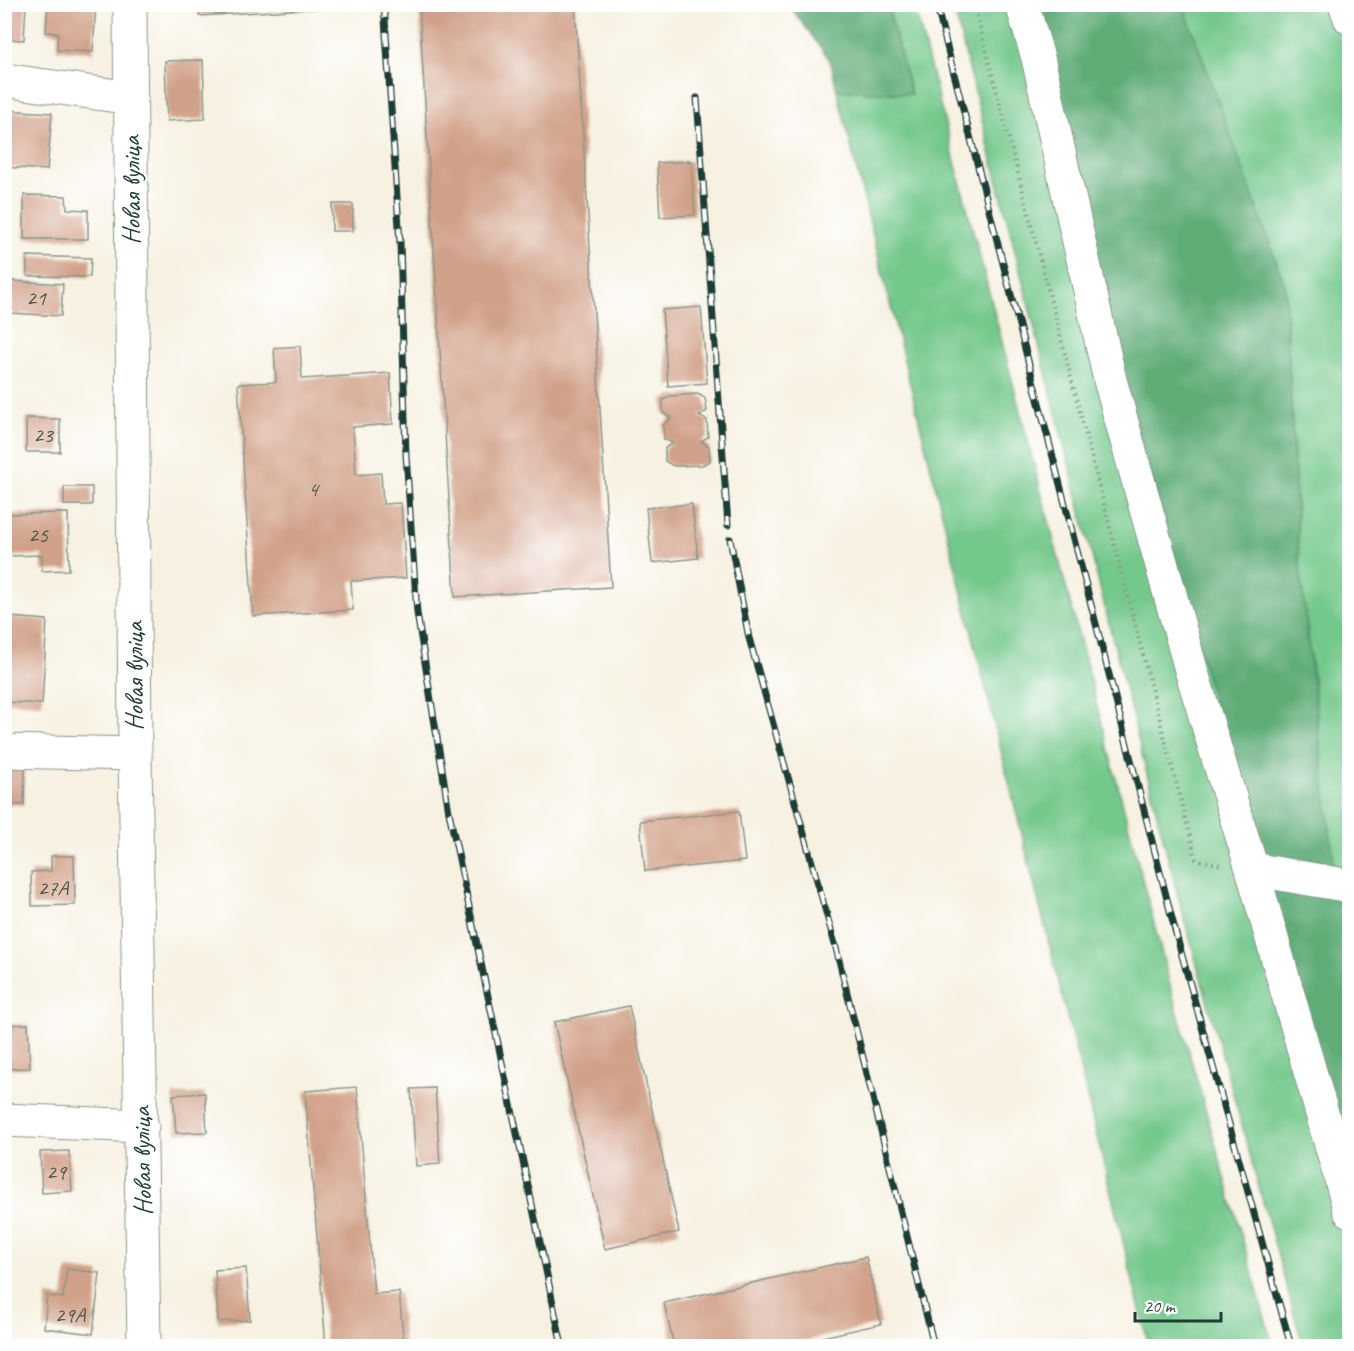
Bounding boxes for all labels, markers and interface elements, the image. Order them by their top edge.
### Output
street label: Новая вуліца [115,134,148,244]
house number: 21 [26,284,47,312]
house number: 23 [33,421,55,449]
house number: 4 [308,475,320,503]
house number: 25 [28,521,49,549]
street label: Новая вуліца [118,620,151,730]
house number: 27А [38,874,69,902]
street label: Новая вуліца [125,1105,159,1216]
house number: 29 [46,1158,68,1186]
scale bar [1135,1285,1220,1323]
text: 20 m [1144,1295,1177,1317]
house number: 29А [55,1301,86,1329]

